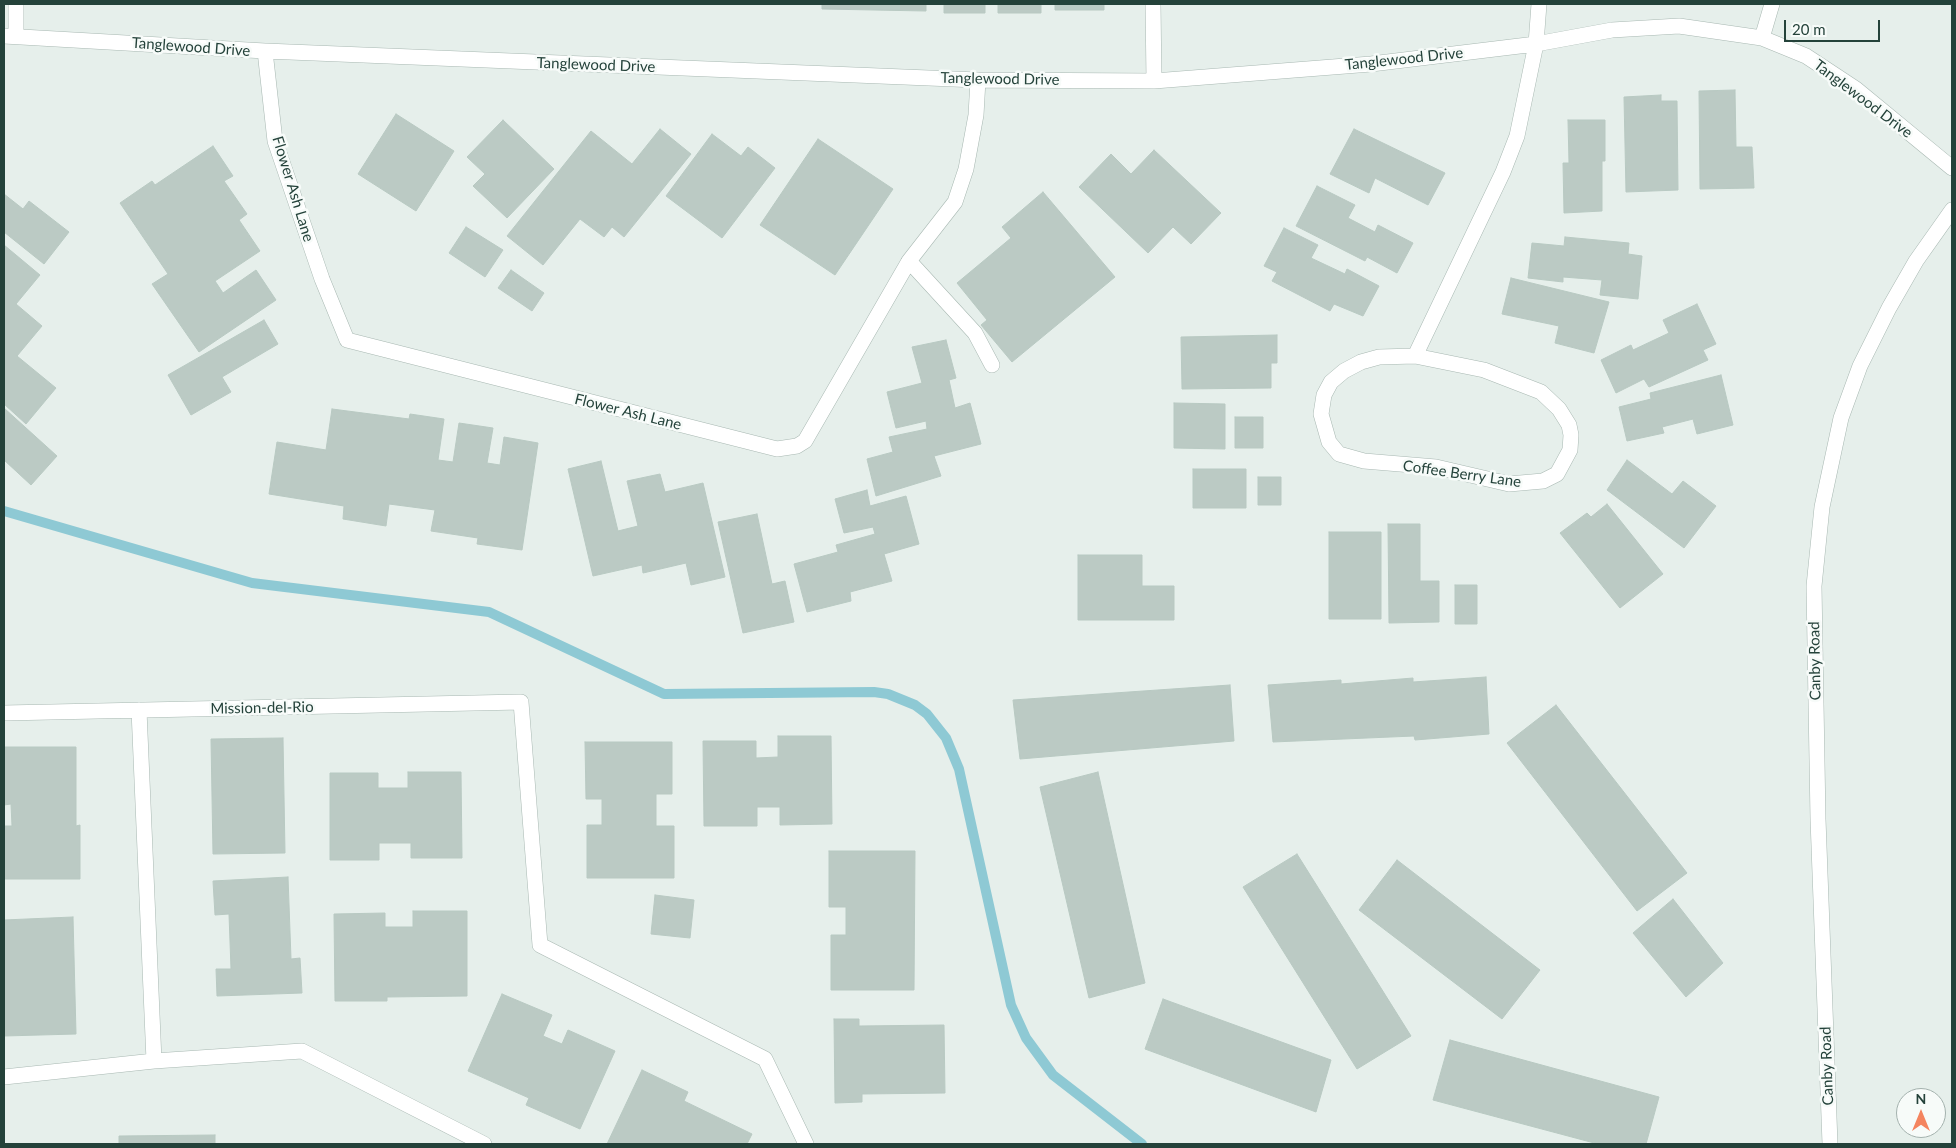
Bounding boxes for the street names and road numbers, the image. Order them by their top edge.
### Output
street label: Tanglewood Drive [131,34,251,60]
street label: Tanglewood Drive [1344,44,1464,74]
street label: Tanglewood Drive [536,54,656,76]
street label: Tanglewood Drive [1810,56,1916,142]
street label: Tanglewood Drive [940,69,1060,89]
street label: Flower Ash Lane [268,134,318,244]
street label: Flower Ash Lane [573,390,683,434]
street label: Coffee Berry Lane [1402,457,1522,491]
street label: Canby Road [1805,621,1825,701]
street label: Mission-del-Rio [210,698,314,718]
street label: Canby Road [1817,1026,1837,1106]

